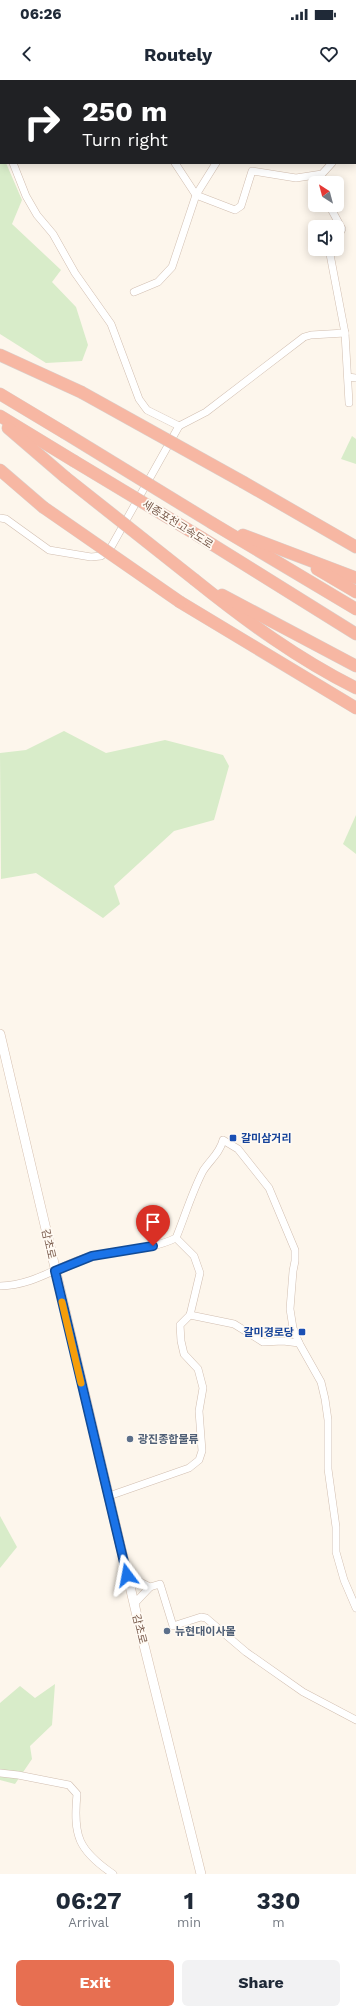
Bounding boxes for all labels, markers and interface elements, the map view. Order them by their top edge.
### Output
text: 06:26 [20,5,62,23]
icon: back [16,43,38,65]
icon: heart [318,43,340,65]
text: Routely [144,44,212,65]
text: 250 m [82,95,167,128]
icon: right [16,96,68,148]
text: Turn right [82,129,168,150]
north arrow [308,176,344,212]
map controls [308,176,344,256]
button: sound [308,220,344,256]
street label: 세종포천고속도로 [140,497,216,551]
place label: 갈미삼거리 [241,1132,292,1145]
marker: 갈미삼거리 [228,1133,238,1143]
pin [136,1205,170,1246]
icon: arrive [142,1211,164,1233]
street label: 감초로 [39,1228,58,1260]
place label: 갈미경로당 [243,1326,294,1339]
marker: 갈미경로당 [297,1327,307,1337]
place label: 광진종합물류 [138,1433,199,1446]
marker: 광진종합물류 [125,1434,135,1444]
position arrow [106,1554,148,1596]
street label: 감초로 [130,1613,149,1645]
place label: 뉴현대이사몰 [175,1625,236,1638]
marker: 뉴현대이사몰 [162,1626,172,1636]
text: 06:27 [56,1887,122,1915]
text: 1 [184,1887,194,1915]
text: 330 [257,1887,300,1915]
text: Arrival [68,1915,109,1930]
text: min [177,1915,201,1930]
text: m [272,1915,285,1930]
button: Exit [16,1960,174,2006]
button: Share [182,1960,340,2006]

